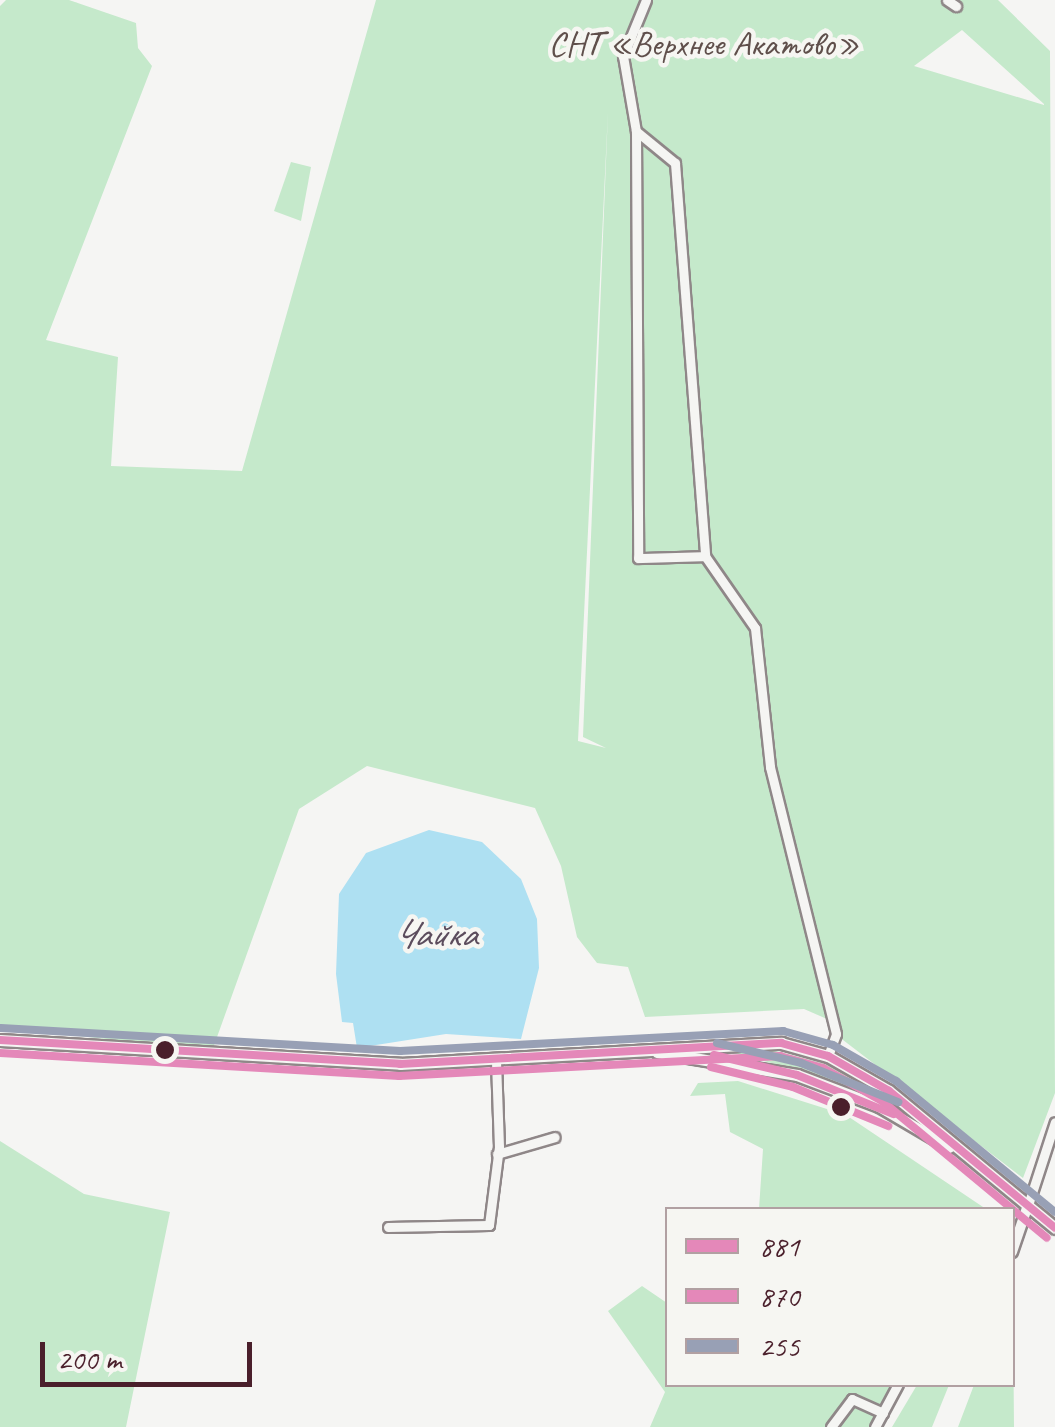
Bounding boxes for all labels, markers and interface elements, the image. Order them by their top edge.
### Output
park label: СНТ «Верхнее Акатово» [549,23,859,65]
water label: Чайка [394,911,476,957]
unlabelled marker [155,1040,175,1060]
unlabelled marker [831,1097,851,1117]
legend [665,1207,1015,1387]
text: 881 [759,1227,800,1265]
text: 870 [759,1277,800,1315]
scale bar [45,1322,258,1384]
text: 255 [759,1327,800,1365]
text: 200 m [57,1340,122,1378]

